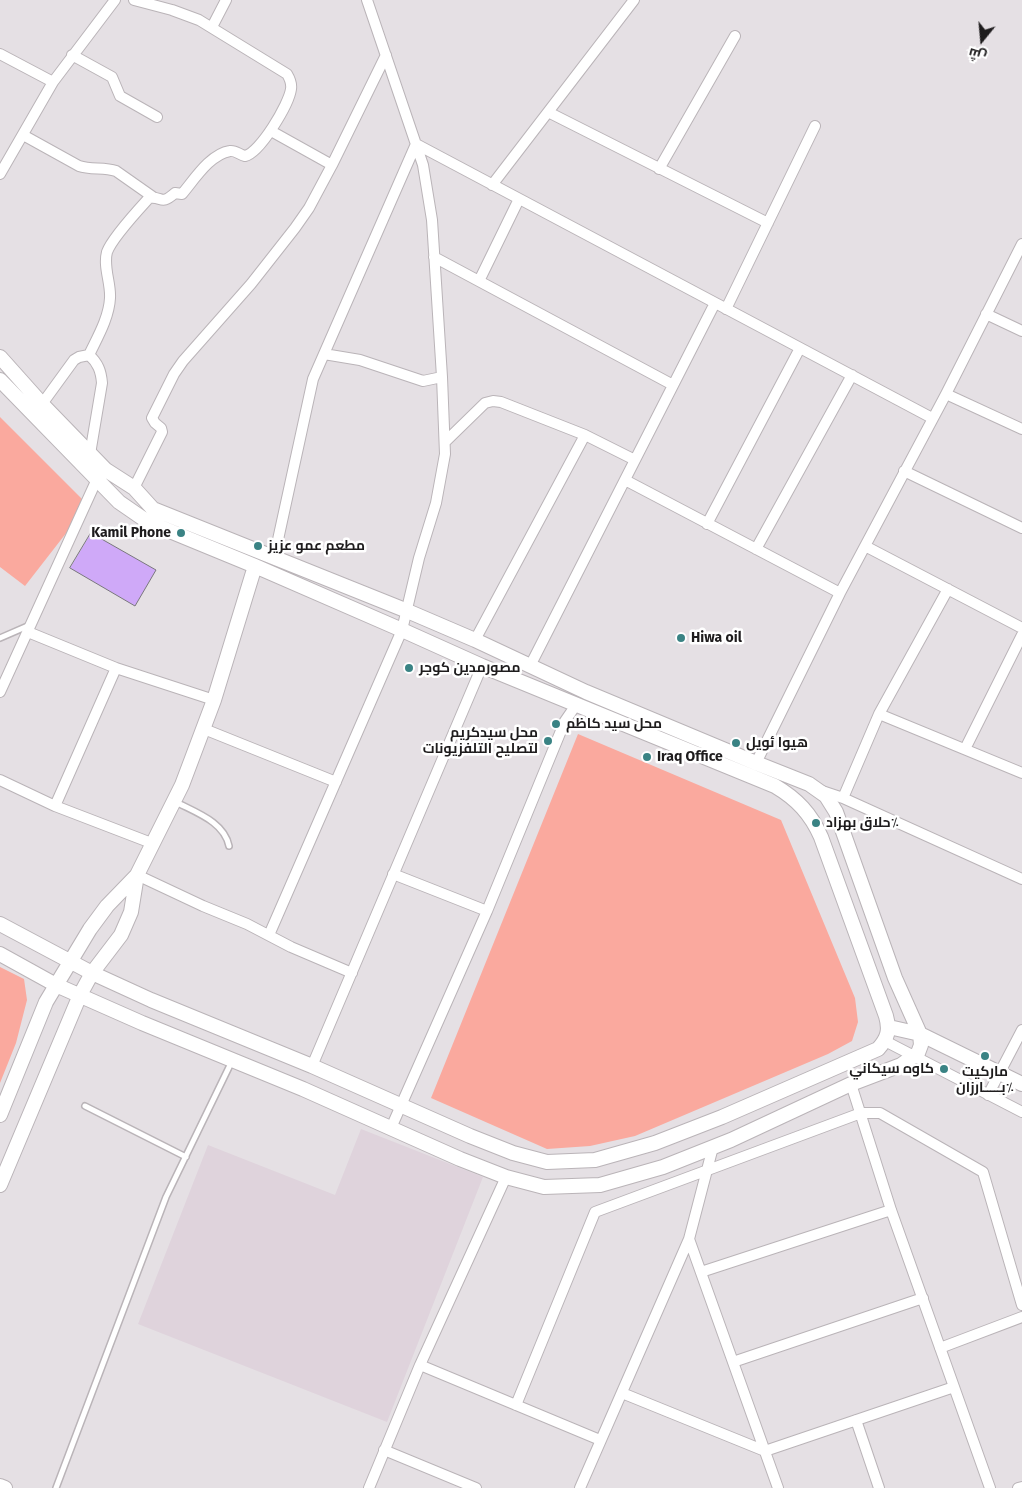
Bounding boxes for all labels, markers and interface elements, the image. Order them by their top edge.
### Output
north arrow [957,15,1007,65]
text: ش [966,44,989,66]
place label: Kamil Phone [91,525,171,541]
marker: Kamil Phone [175,527,187,539]
place label: مطعم عمو عزيز [268,538,365,554]
marker: مطعم عمو عزيز [252,540,264,552]
place label: Hiwa oil [691,630,742,646]
marker: Hiwa oil [675,632,687,644]
place label: مصورمدین كوجر [419,660,521,676]
marker: مصورمدین كوجر [403,662,415,674]
place label: محل سيد كاظم [566,716,662,732]
marker: محل سيد كاظم [550,718,562,730]
place label: محل سيدكريم لتصليح التلفزيونات [423,725,538,758]
marker: محل سيدكريم لتصليح التلفزيونات [542,735,554,747]
place label: هيوا ئويل [746,735,808,751]
marker: هيوا ئويل [730,737,742,749]
place label: Iraq Office [657,749,723,765]
marker: Iraq Office [641,751,653,763]
place label: حلاق بهزاد٪ [826,815,899,831]
marker: حلاق بهزاد٪ [810,817,822,829]
marker: ماركیت بـــــارزان٪ [979,1050,991,1062]
place label: كاوه سيكاني [849,1061,934,1077]
marker: كاوه سيكاني [938,1063,950,1075]
place label: ماركیت بـــــارزان٪ [956,1064,1014,1096]

